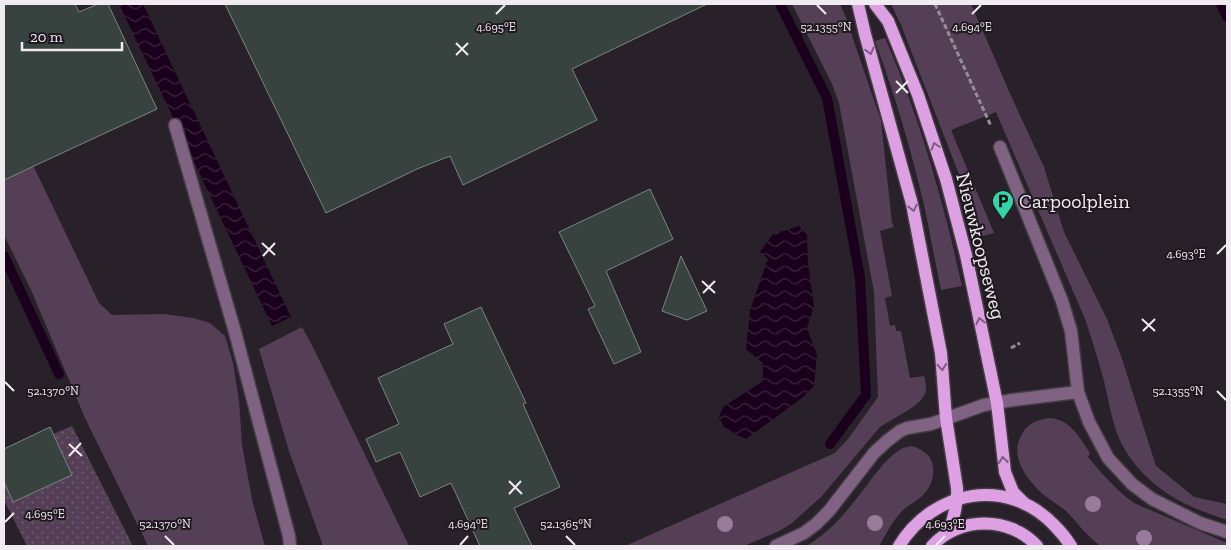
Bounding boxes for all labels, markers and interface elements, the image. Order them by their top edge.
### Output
scale bar [22,20,122,52]
text: 4.695°E [476,20,516,34]
text: 52.1355°N [800,20,852,34]
text: 4.694°E [952,20,992,34]
text: 20 m [30,28,63,46]
one-way arrow [864,47,875,55]
one-way arrow [931,143,941,151]
street label: Nieuwkoopseweg [951,170,1011,322]
parking icon: Carpoolplein [991,189,1015,220]
place label: Carpoolplein [1019,189,1130,213]
one-way arrow [907,203,918,212]
text: 4.693°E [1166,247,1206,261]
one-way arrow [975,316,986,325]
one-way arrow [937,364,948,372]
text: 52.1370°N [27,384,79,398]
text: 52.1355°N [1152,384,1204,398]
one-way arrow [998,456,1009,464]
text: 4.695°E [25,507,65,521]
text: 52.1370°N [139,517,191,531]
text: 4.694°E [448,517,488,531]
text: 52.1365°N [540,517,592,531]
text: 4.693°E [925,517,965,531]

